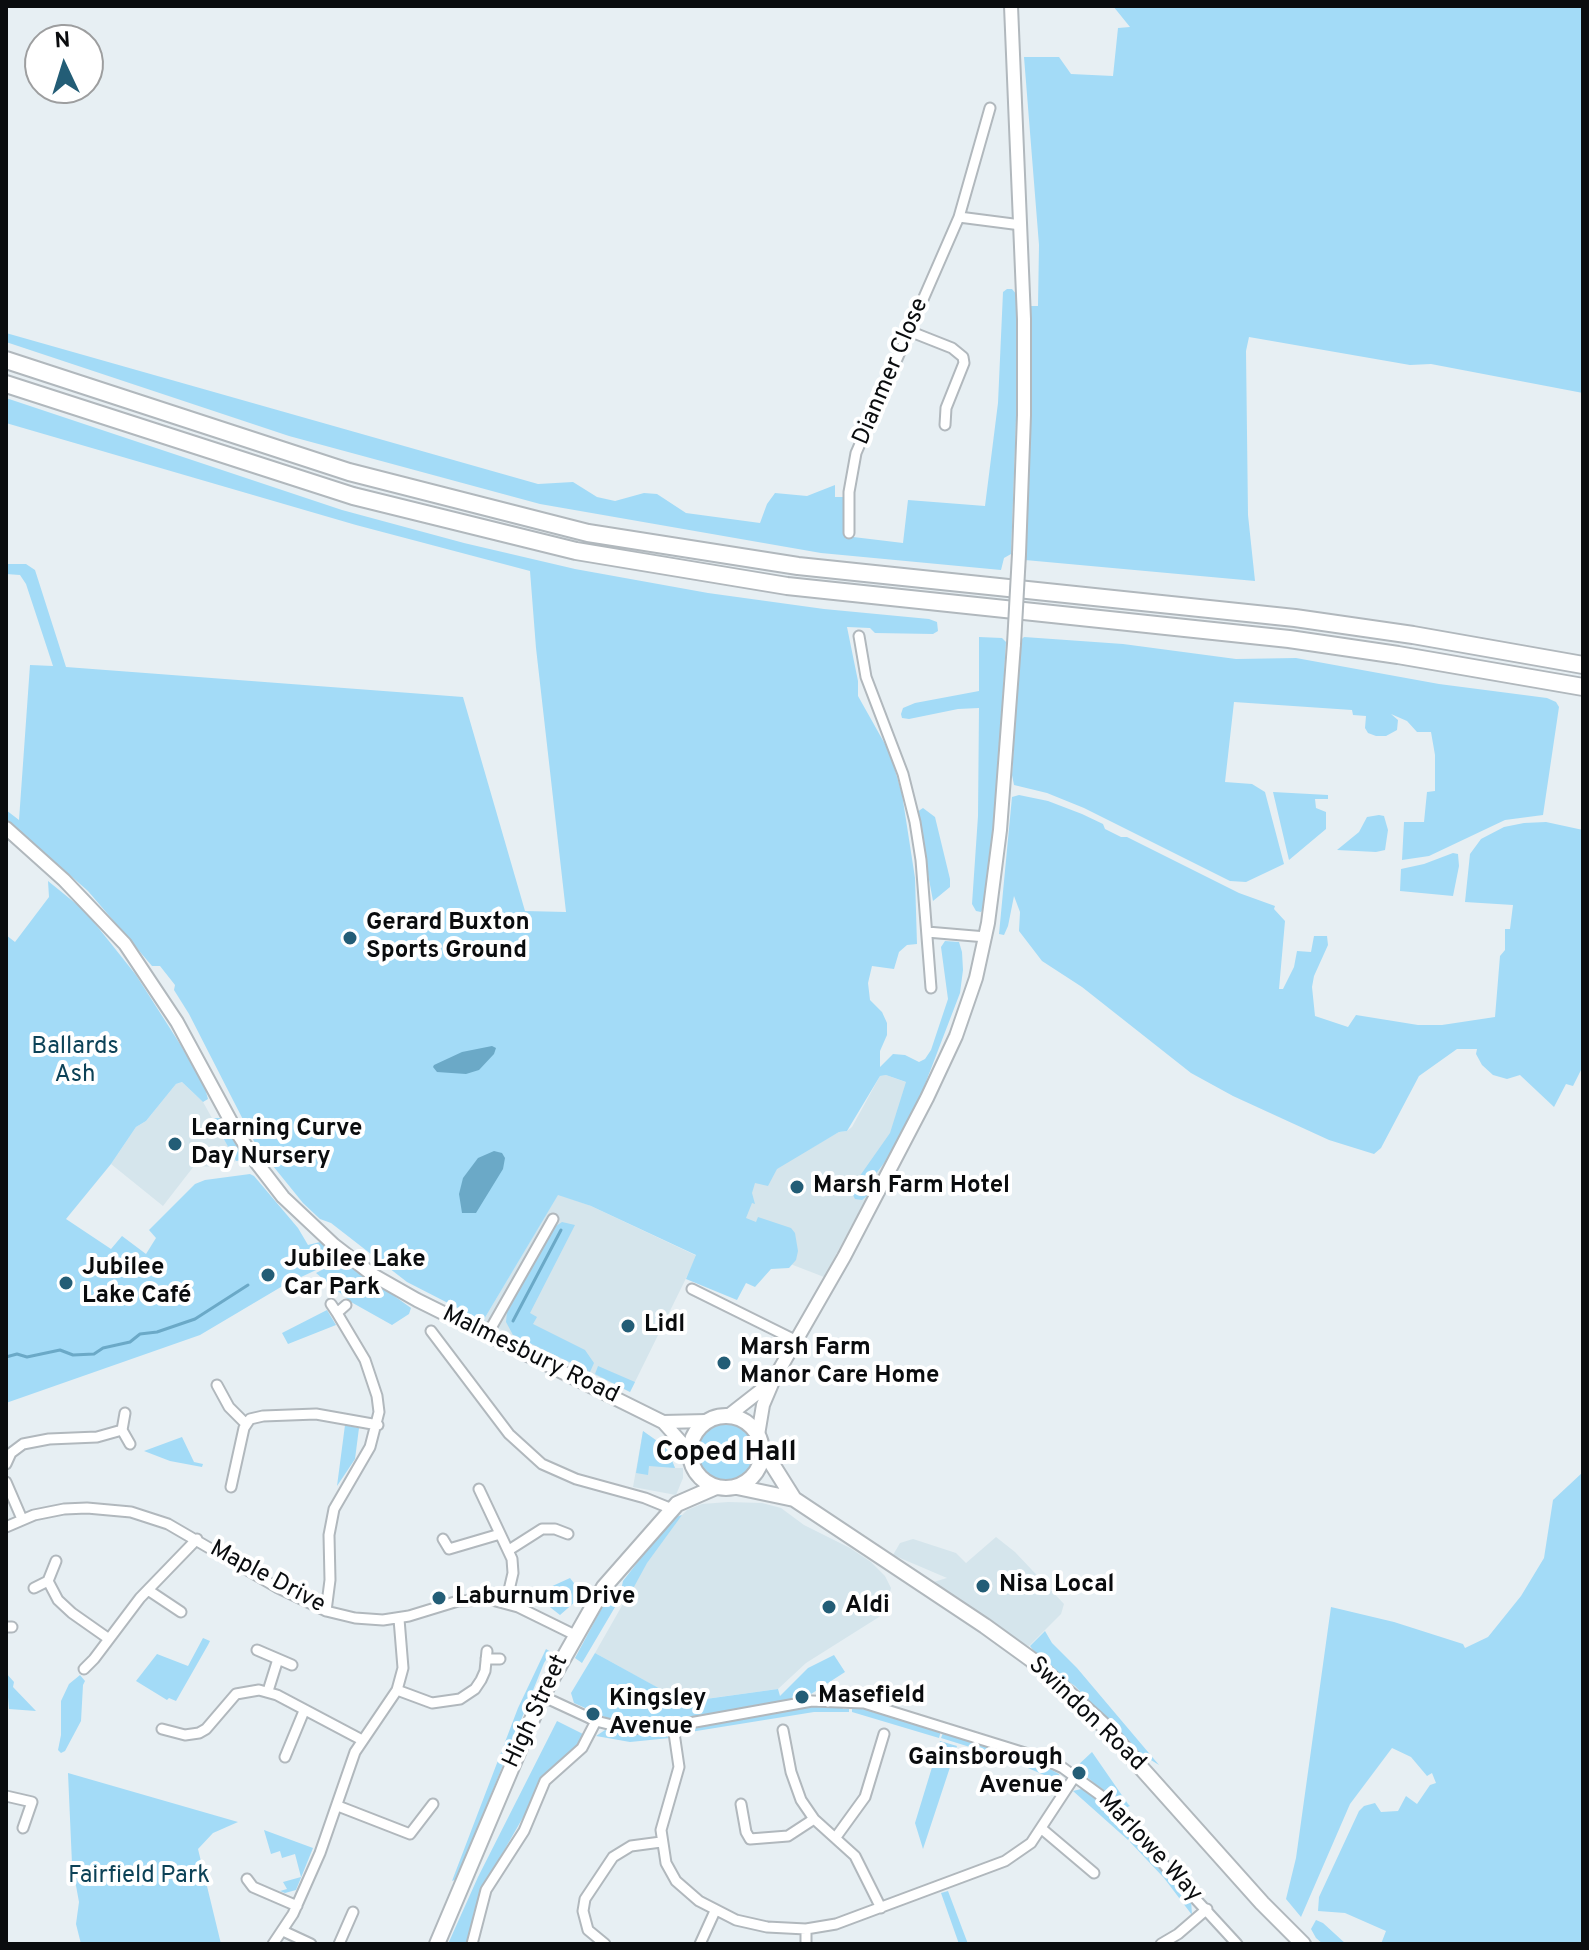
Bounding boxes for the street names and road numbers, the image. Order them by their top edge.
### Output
street label: Dianmer Close [848,294,936,450]
street label: Malmesbury Road [437,1301,623,1411]
street label: Maple Drive [204,1536,330,1620]
street label: High Street [498,1651,576,1773]
street label: Swindon Road [1021,1652,1151,1778]
street label: Marlowe Way [1091,1787,1207,1909]

